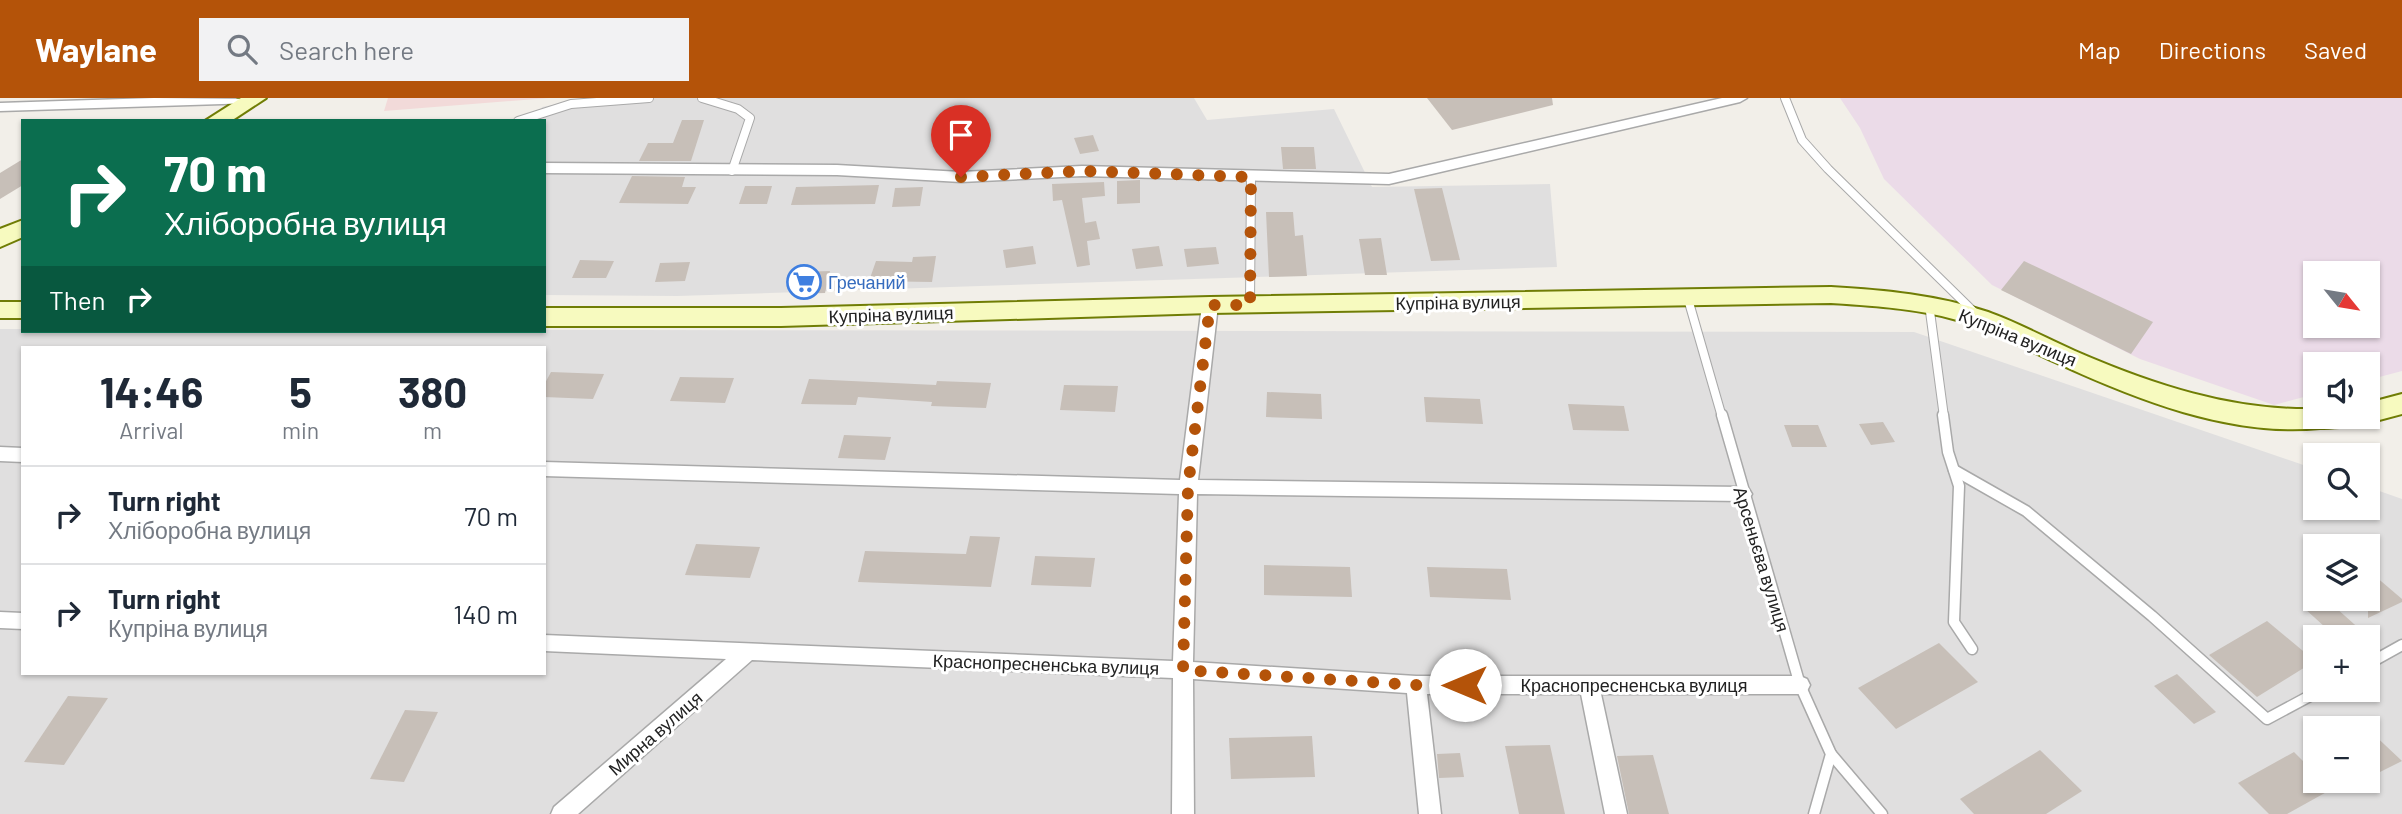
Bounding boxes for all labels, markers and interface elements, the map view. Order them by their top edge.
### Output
search box [199,18,689,81]
text: Waylane [35,29,157,69]
icon: search [223,30,261,68]
text: Search here [279,34,414,65]
text: Map [2078,35,2121,64]
text: Directions [2159,35,2266,64]
text: Saved [2304,35,2367,64]
pin [931,105,991,177]
icon: arrive [942,116,980,154]
text: 70 m [164,143,267,202]
icon: right [49,147,140,238]
text: Хліборобна вулиця [164,203,447,241]
north arrow [2303,261,2380,338]
map controls [2303,261,2380,793]
supermarket icon: Гречаний [785,263,823,301]
place label: Гречаний [828,271,906,293]
icon: right [120,280,158,318]
text: Then [49,284,106,315]
street label: Купріна вулиця [1395,290,1521,314]
street label: Купріна вулиця [828,301,954,327]
street label: Купріна вулиця [1956,303,2080,371]
button: sound [2303,352,2380,429]
text: 14:46 [100,366,203,416]
text: 5 [289,366,312,416]
text: 380 [398,366,467,416]
text: Arrival [119,416,184,444]
text: min [282,416,319,444]
text: m [423,416,442,444]
button: search [2303,443,2380,520]
street label: Арсеньєва вулиця [1729,484,1795,634]
text: Turn right [108,485,221,516]
icon: right [49,496,87,534]
text: 70 m [464,500,518,531]
text: Хліборобна вулиця [108,516,311,544]
button: layers [2303,534,2380,611]
text: Turn right [108,583,221,614]
icon: right [49,594,87,632]
text: 140 m [453,598,518,629]
text: Купріна вулиця [108,614,268,642]
button: + [2303,625,2380,702]
position arrow [1428,648,1502,722]
street label: Краснопресненська вулиця [932,649,1160,679]
street label: Краснопресненська вулиця [1521,674,1747,696]
street label: Мирна вулиця [604,686,706,780]
button: − [2303,716,2380,793]

